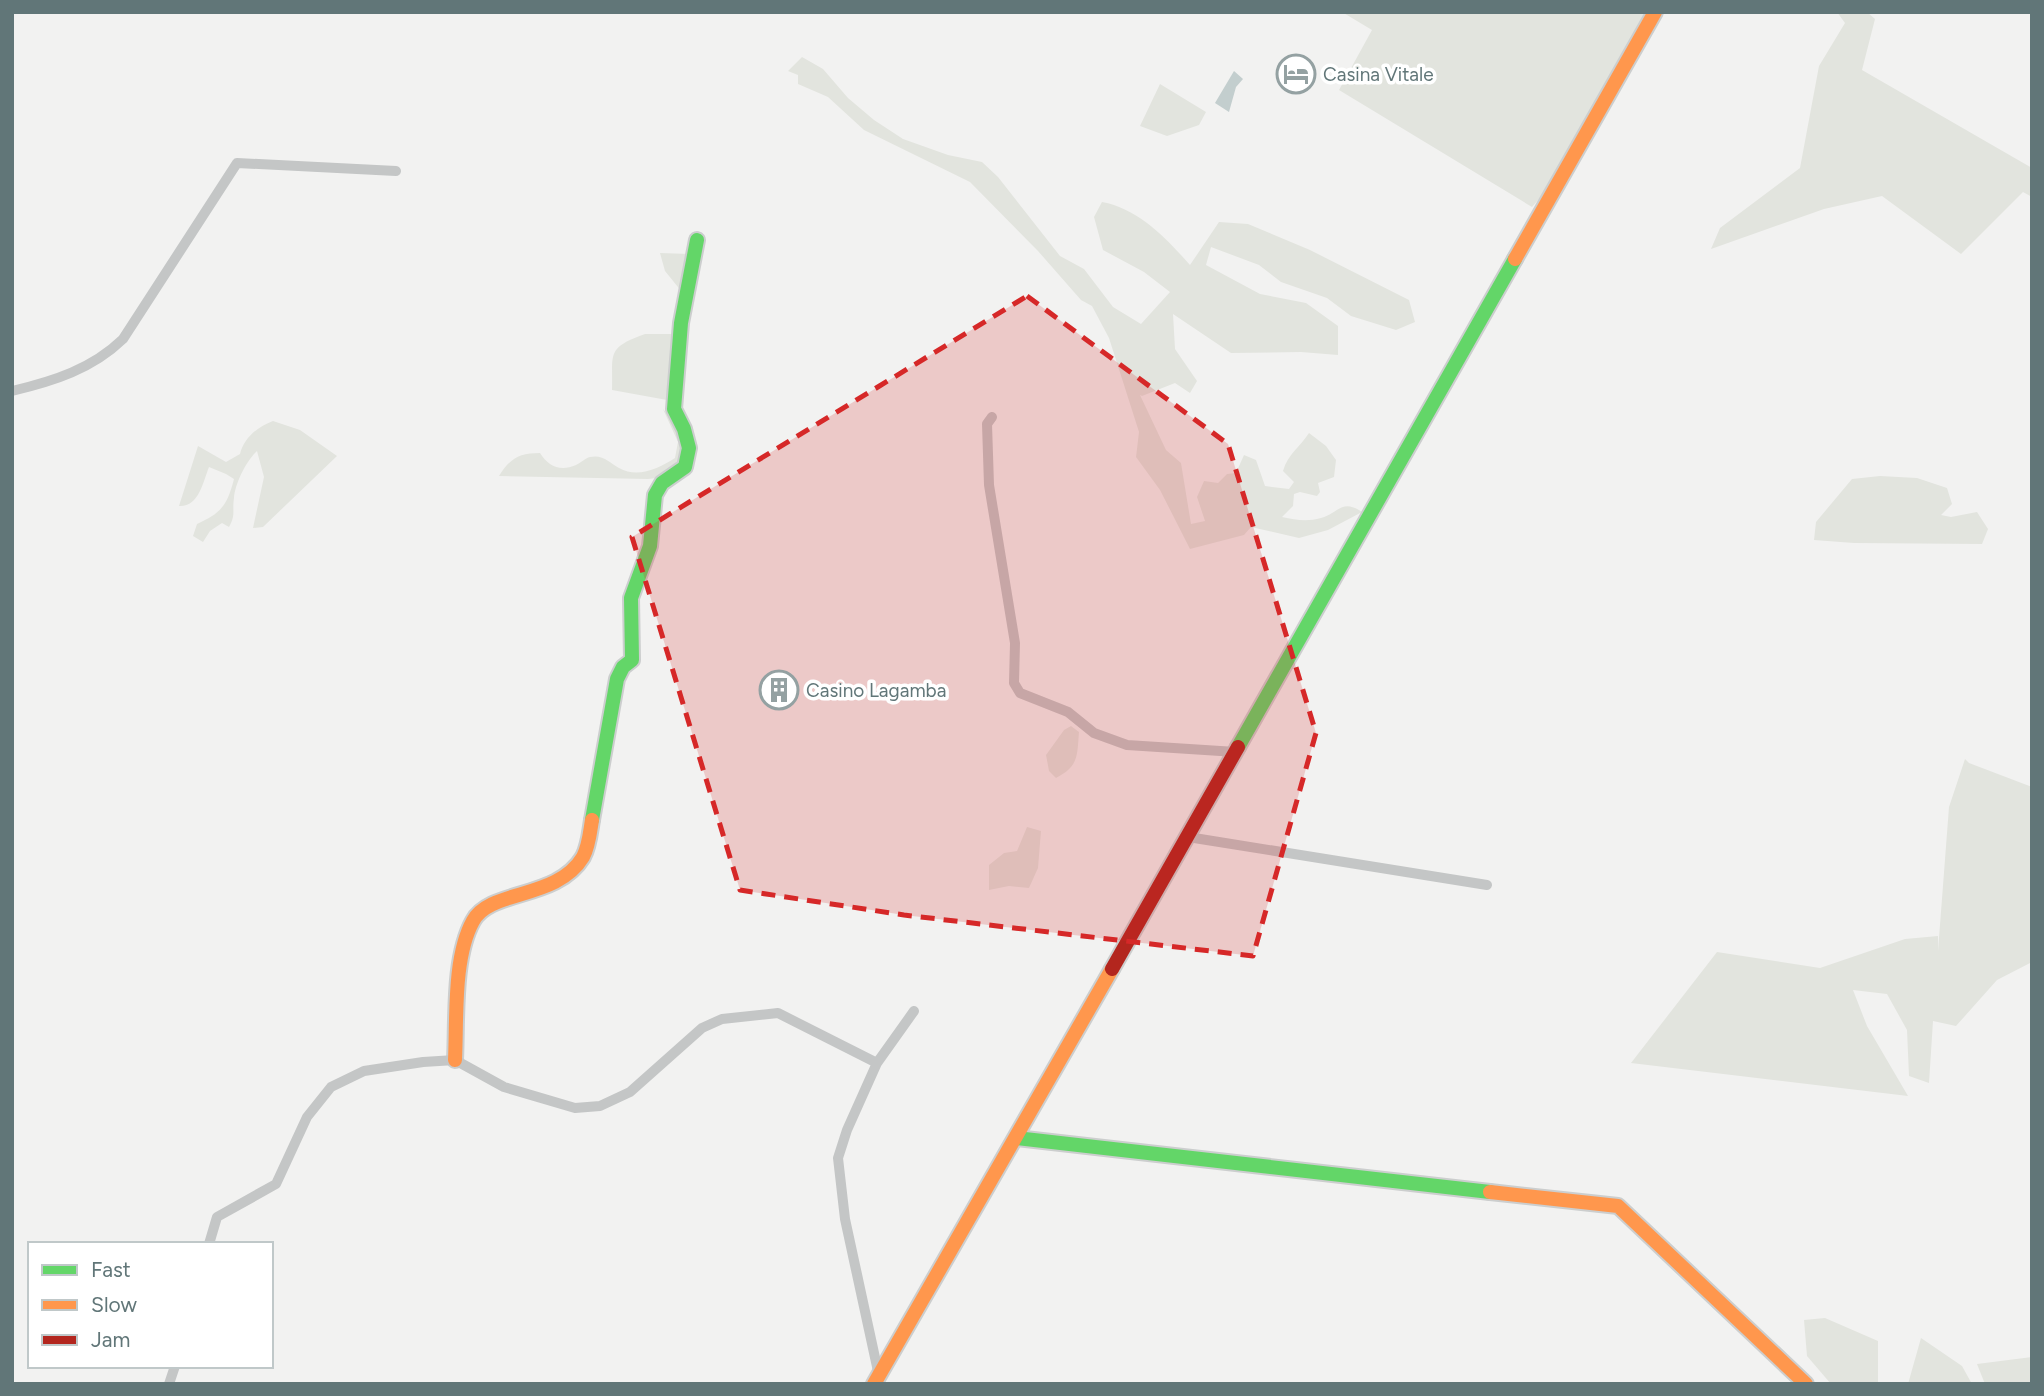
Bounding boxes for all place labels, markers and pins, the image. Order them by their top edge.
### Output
hotel icon: Casina Vitale [1275,53,1317,95]
place label: Casina Vitale [1323,63,1434,86]
building icon: Casino Lagamba [758,669,800,711]
place label: Casino Lagamba [806,679,946,702]

